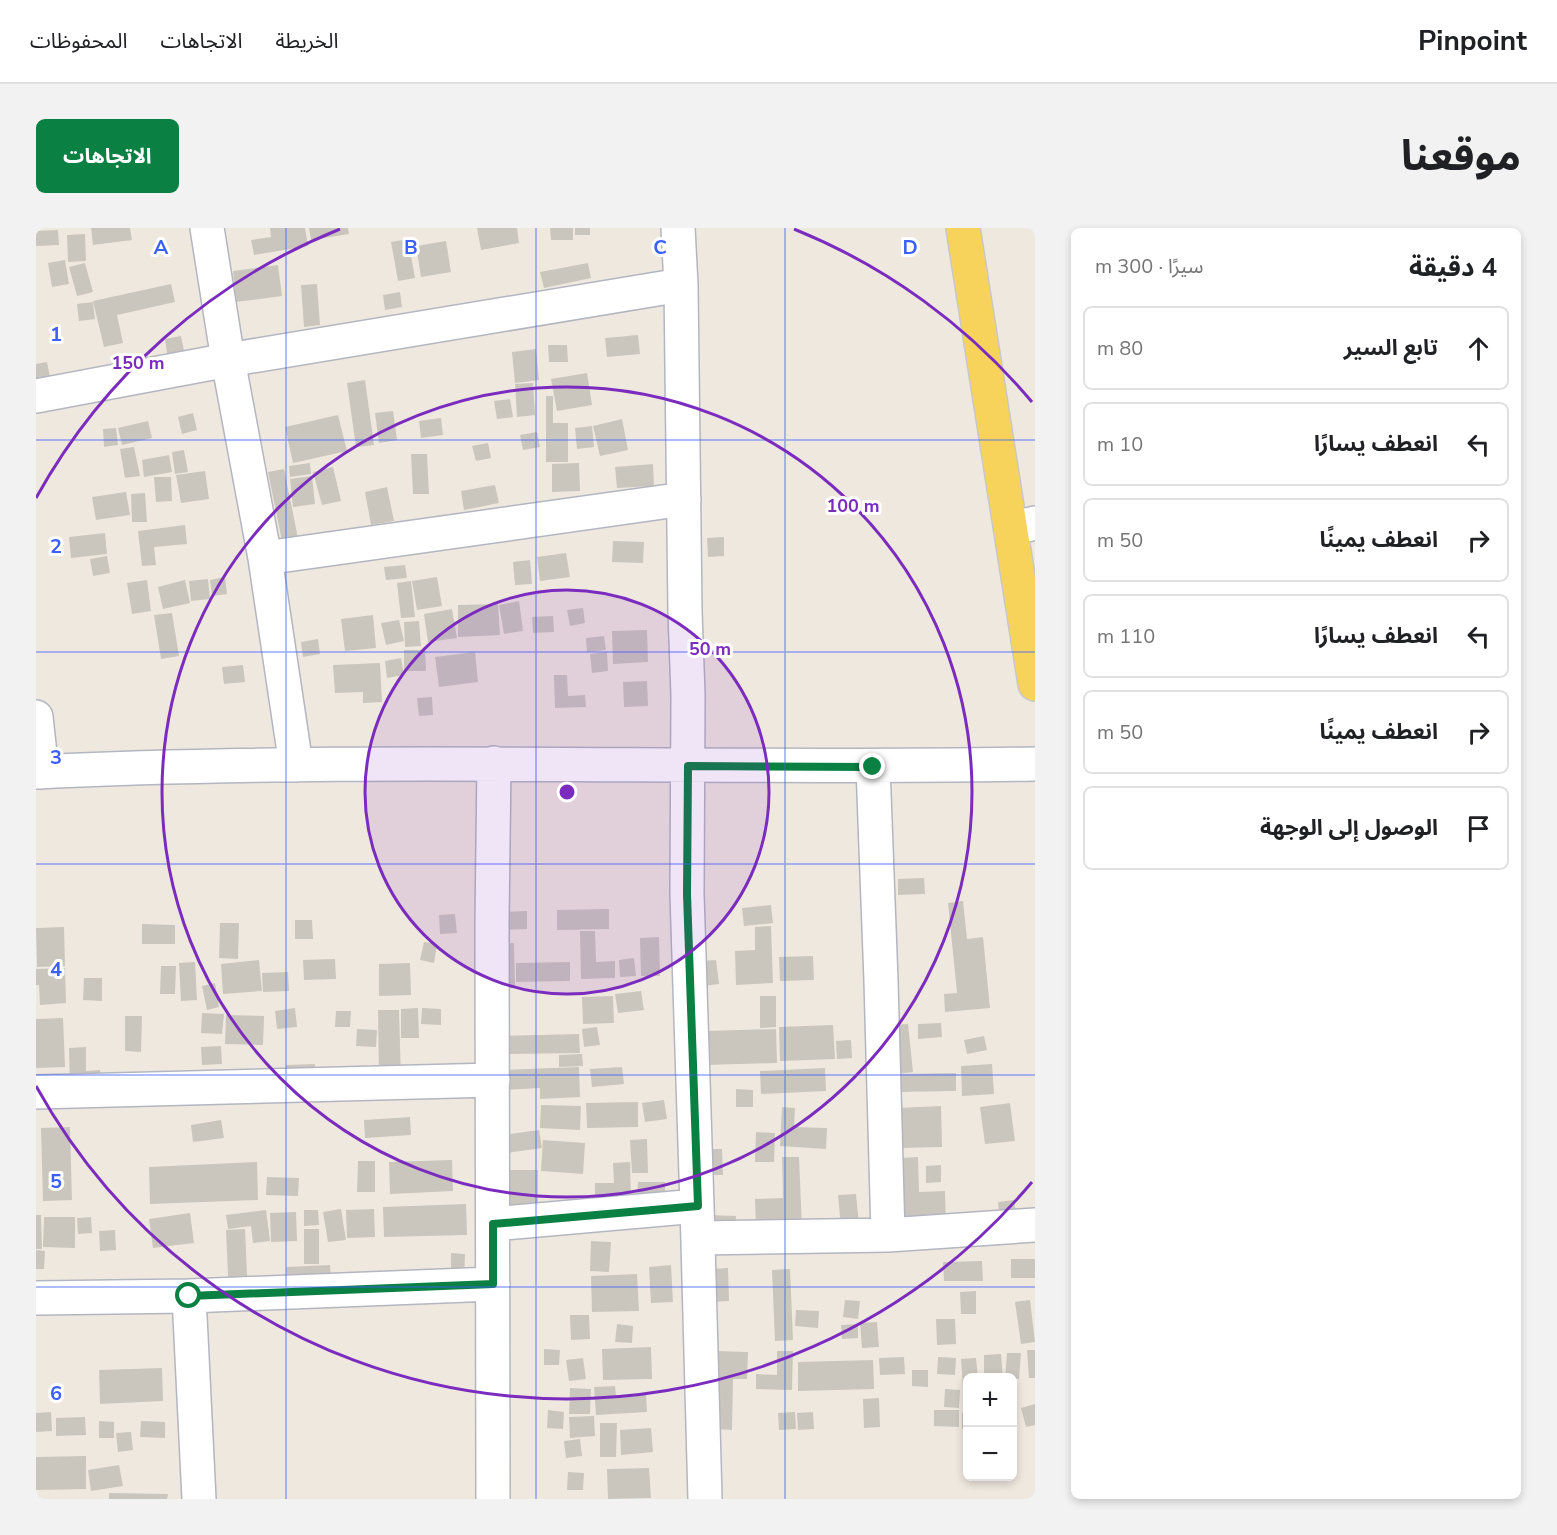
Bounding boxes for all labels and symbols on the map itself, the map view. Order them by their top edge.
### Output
text: A [154,234,169,261]
text: B [404,234,418,261]
text: C [653,234,667,261]
text: D [902,234,918,261]
text: 1 [50,321,62,348]
text: 150 m [111,351,165,375]
text: 100 m [826,494,880,518]
text: 2 [50,533,62,560]
text: 50 m [689,637,731,661]
text: 3 [50,744,62,771]
route end [859,753,885,779]
centre of rings [557,782,577,802]
text: 4 [50,956,62,983]
text: 5 [50,1168,62,1195]
route start [175,1282,201,1308]
text: 6 [50,1380,62,1407]

